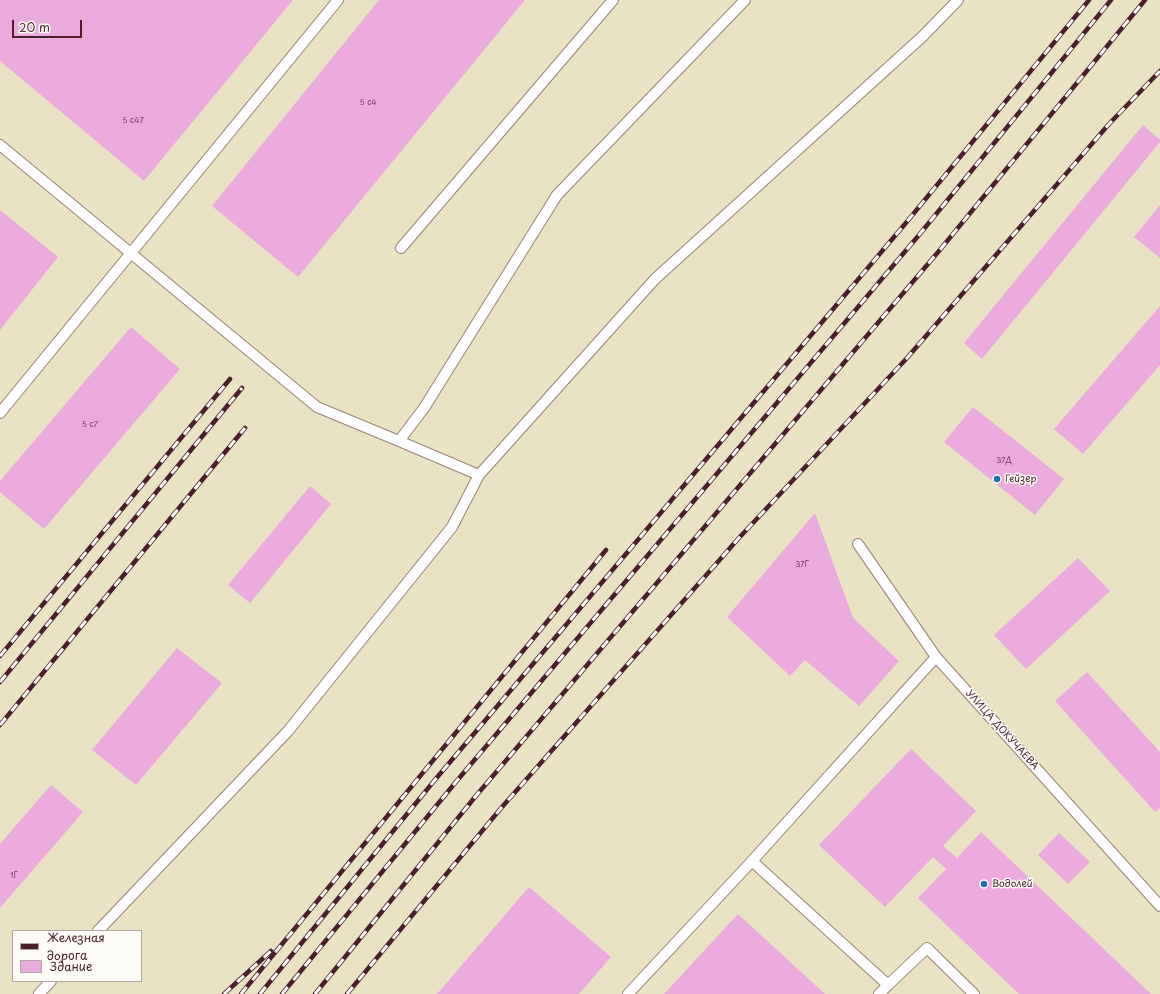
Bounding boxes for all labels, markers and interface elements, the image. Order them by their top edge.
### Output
scale bar [14,12,84,38]
text: 20 m [19,18,50,36]
house number: 5 с4 [359,98,377,108]
house number: 5 с47 [122,116,144,126]
house number: 5 с7 [82,420,98,430]
house number: 37Д [996,456,1012,466]
place label: Гейзер [1005,473,1036,485]
marker: Гейзер [992,474,1002,484]
house number: 37Г [795,560,809,570]
street label: УЛИЦА ДОКУЧАЕВА [963,688,1041,772]
house number: 1Г [10,871,18,881]
place label: Водолей [992,878,1033,890]
marker: Водолей [979,879,989,889]
text: Железная дорога [47,928,105,964]
legend [12,930,142,982]
text: Здание [50,957,92,975]

